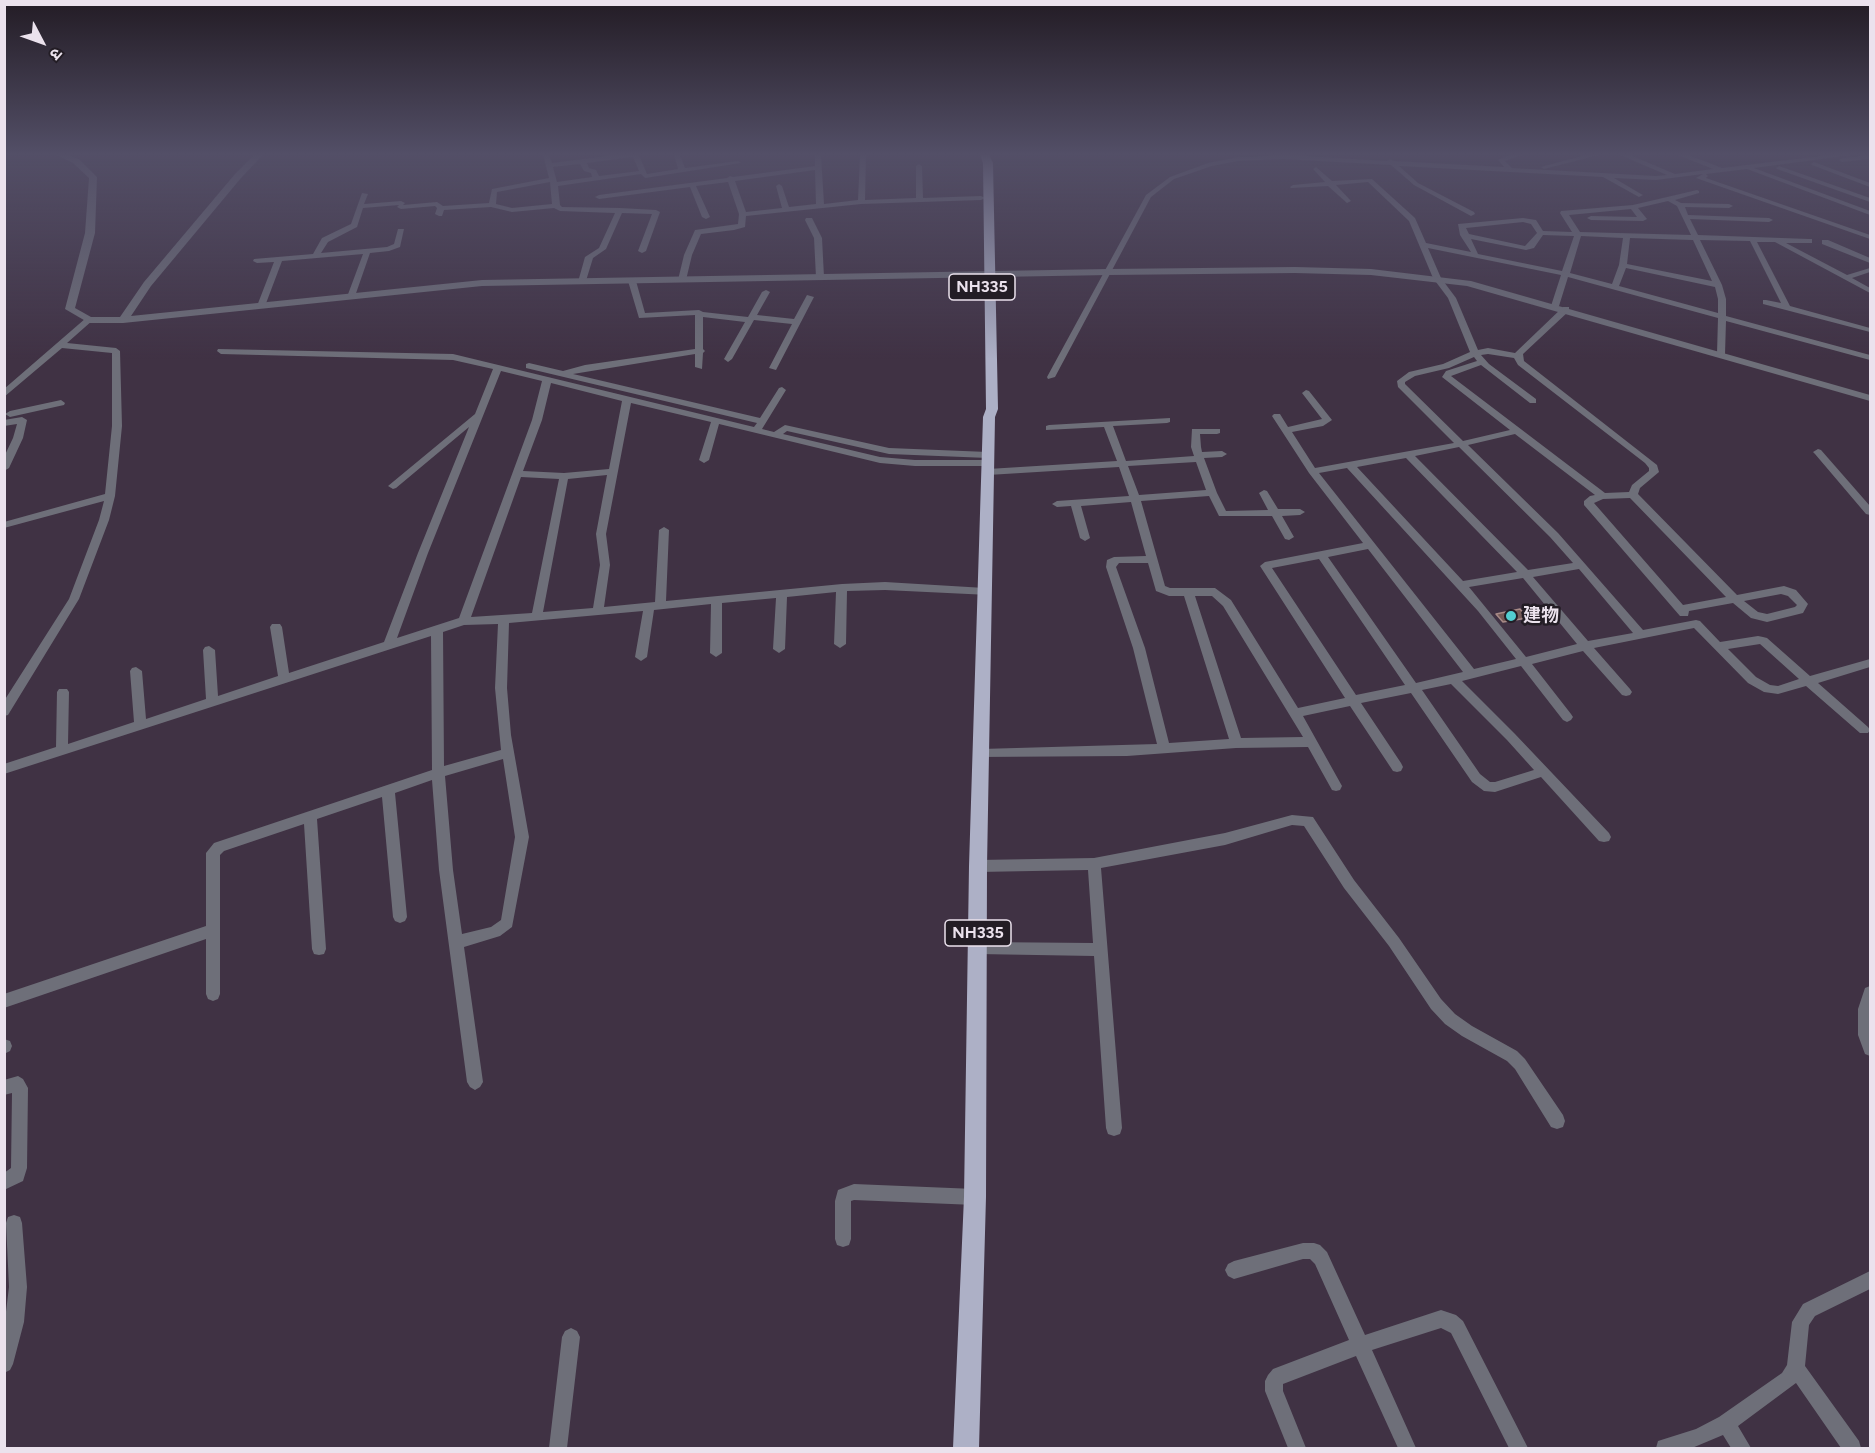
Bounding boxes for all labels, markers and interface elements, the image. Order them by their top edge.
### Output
north arrow [12,12,72,72]
text: उ [46,44,66,64]
road number: NH335 [949,274,1015,300]
place label: 建物 [1523,605,1559,627]
marker: 建物 [1504,609,1518,623]
road number: NH335 [945,920,1011,946]

